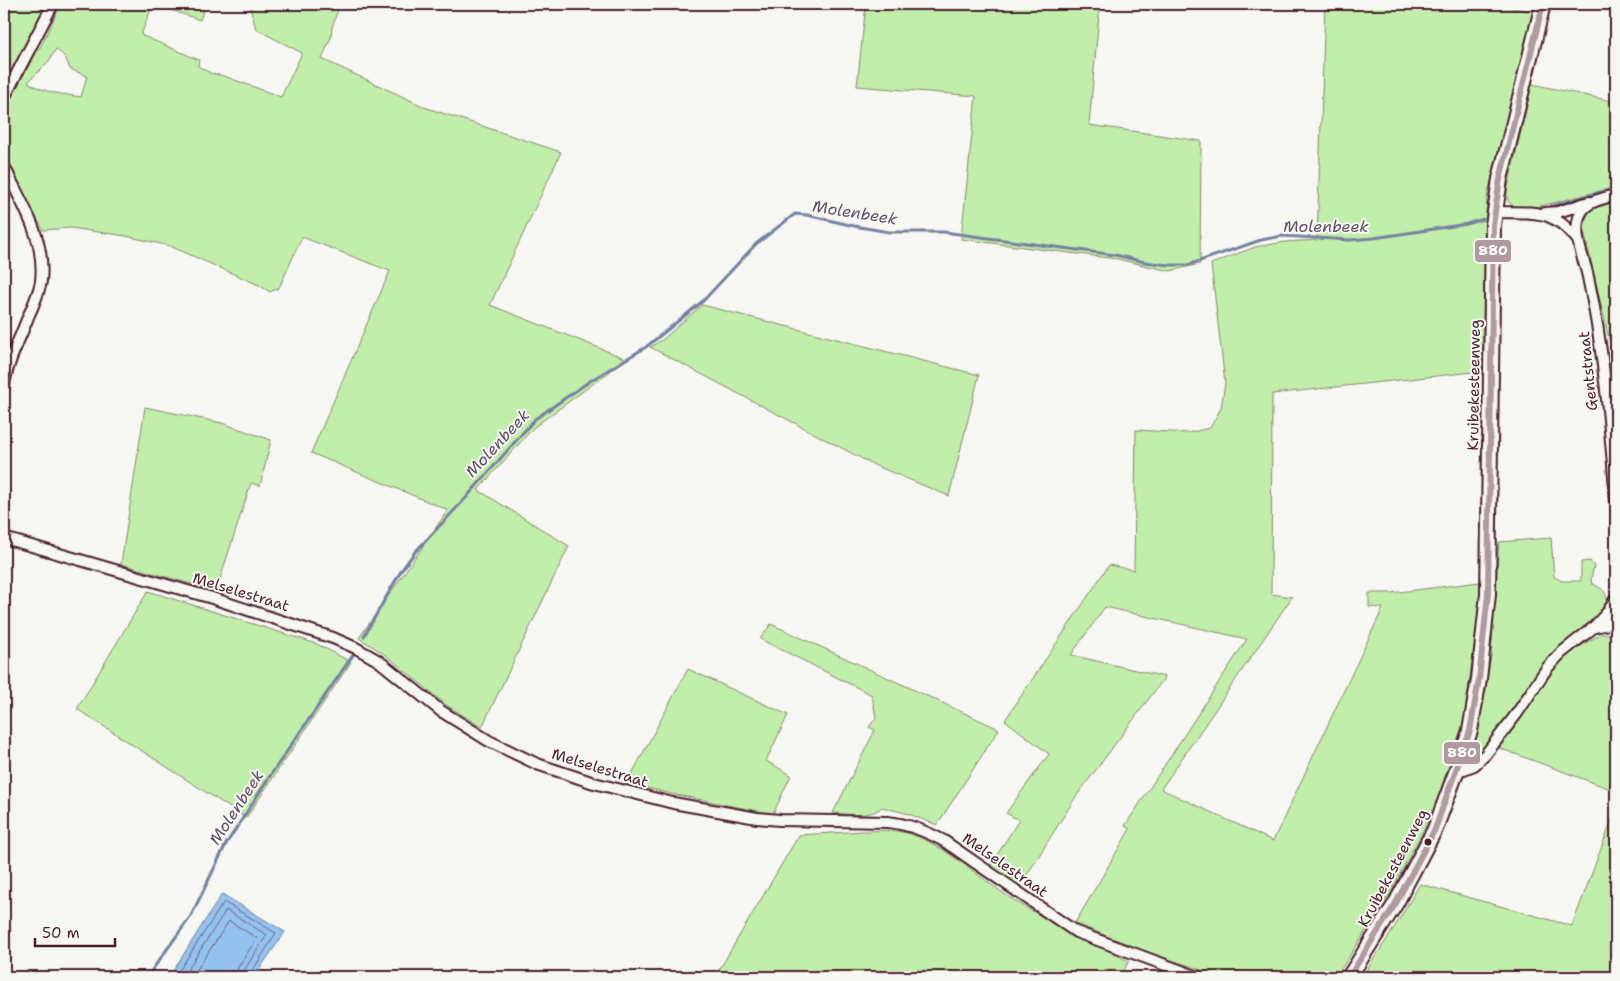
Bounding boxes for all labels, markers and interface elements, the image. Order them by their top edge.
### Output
water label: Molenbeek [811,195,899,230]
water label: Molenbeek [1283,216,1369,237]
line badge: 880 [1474,239,1512,263]
text: 880 [1478,241,1508,259]
street label: Kruibekesteenweg [1463,319,1485,451]
street label: Gentstraat [1574,330,1602,412]
water label: Molenbeek [461,405,534,482]
street label: Melselestraat [190,568,292,616]
line badge: 880 [1443,741,1481,765]
text: 880 [1447,743,1477,761]
street label: Melselestraat [549,744,651,792]
water label: Molenbeek [204,766,268,849]
street label: Kruibekesteenweg [1353,805,1433,931]
street label: Melselestraat [958,828,1052,902]
unlabelled marker [1423,837,1433,847]
scale bar [35,916,115,948]
text: 50 m [42,923,80,943]

